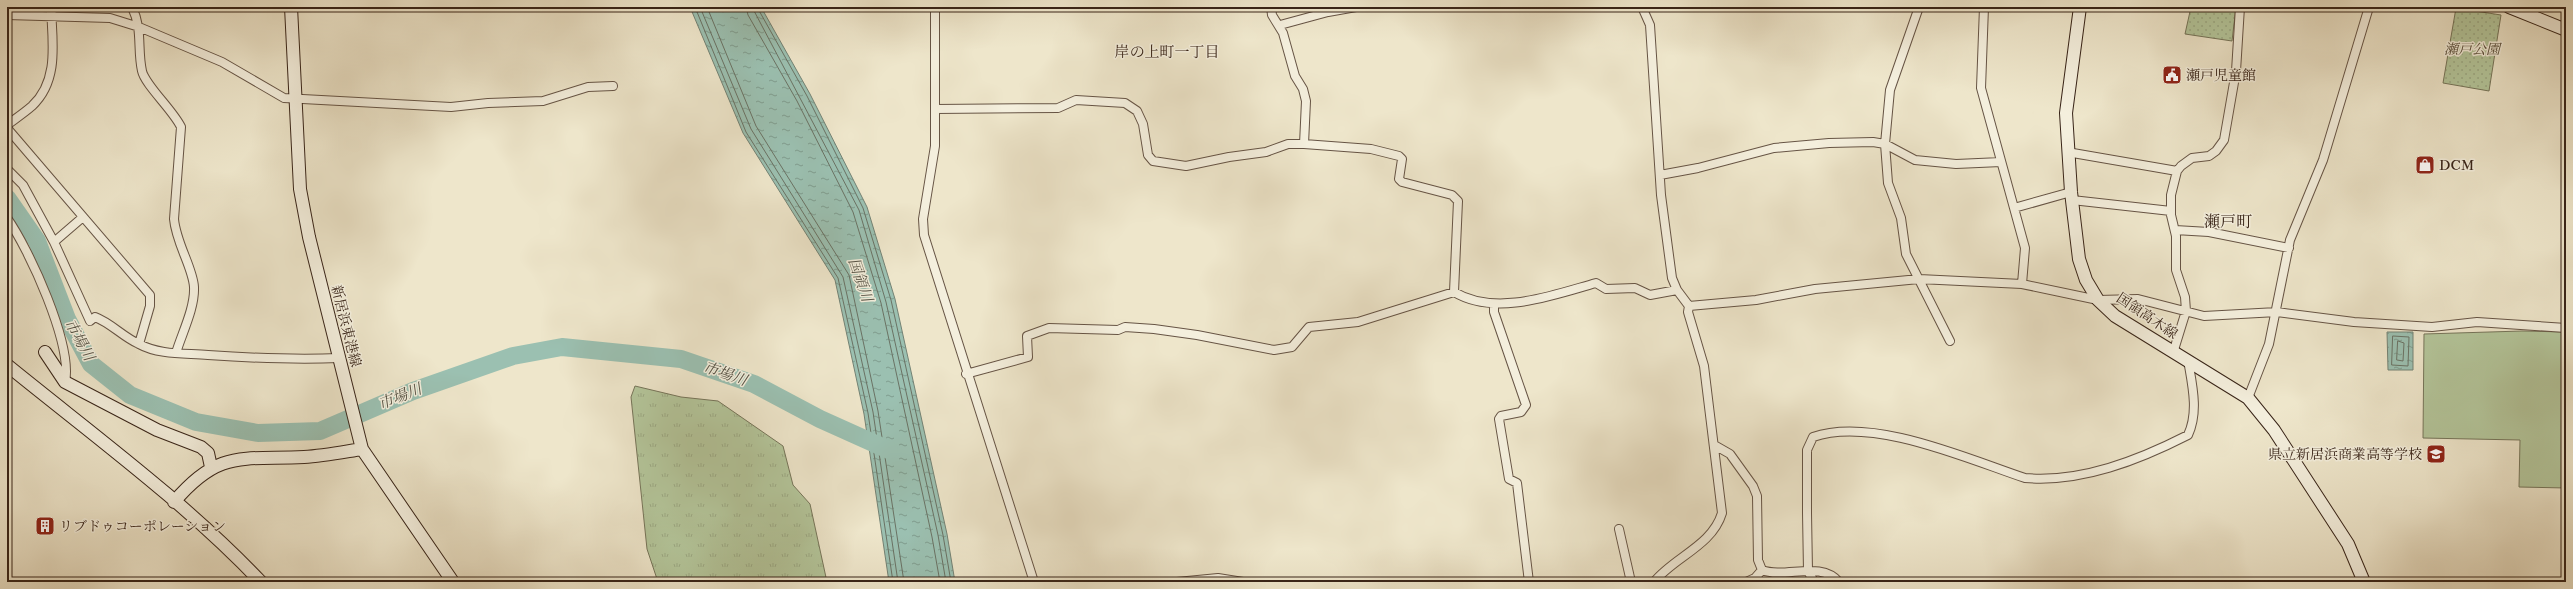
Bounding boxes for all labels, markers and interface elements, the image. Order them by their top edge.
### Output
park label: 瀬戸公園 [2444,41,2502,58]
district label: 岸の上町一丁目 [1114,43,1220,62]
public building icon: 瀬戸児童館 [2161,64,2183,86]
place label: 瀬戸児童館 [2186,67,2256,84]
shop icon: DCM [2414,154,2436,176]
place label: DCM [2439,157,2475,174]
district label: 瀬戸町 [2204,212,2252,232]
water label: 国領川 [844,256,877,306]
street label: 新居浜東港線 [328,283,364,369]
street label: 国領高木線 [2113,289,2181,343]
water label: 市場川 [60,316,99,366]
water label: 市場川 [701,358,751,391]
water label: 市場川 [376,379,426,414]
school or university icon: 県立新居浜商業高等学校 [2425,443,2447,465]
place label: 県立新居浜商業高等学校 [2268,446,2422,463]
building icon: リブドゥコーポレーション [34,515,56,537]
place label: リブドゥコーポレーション [59,518,226,535]

